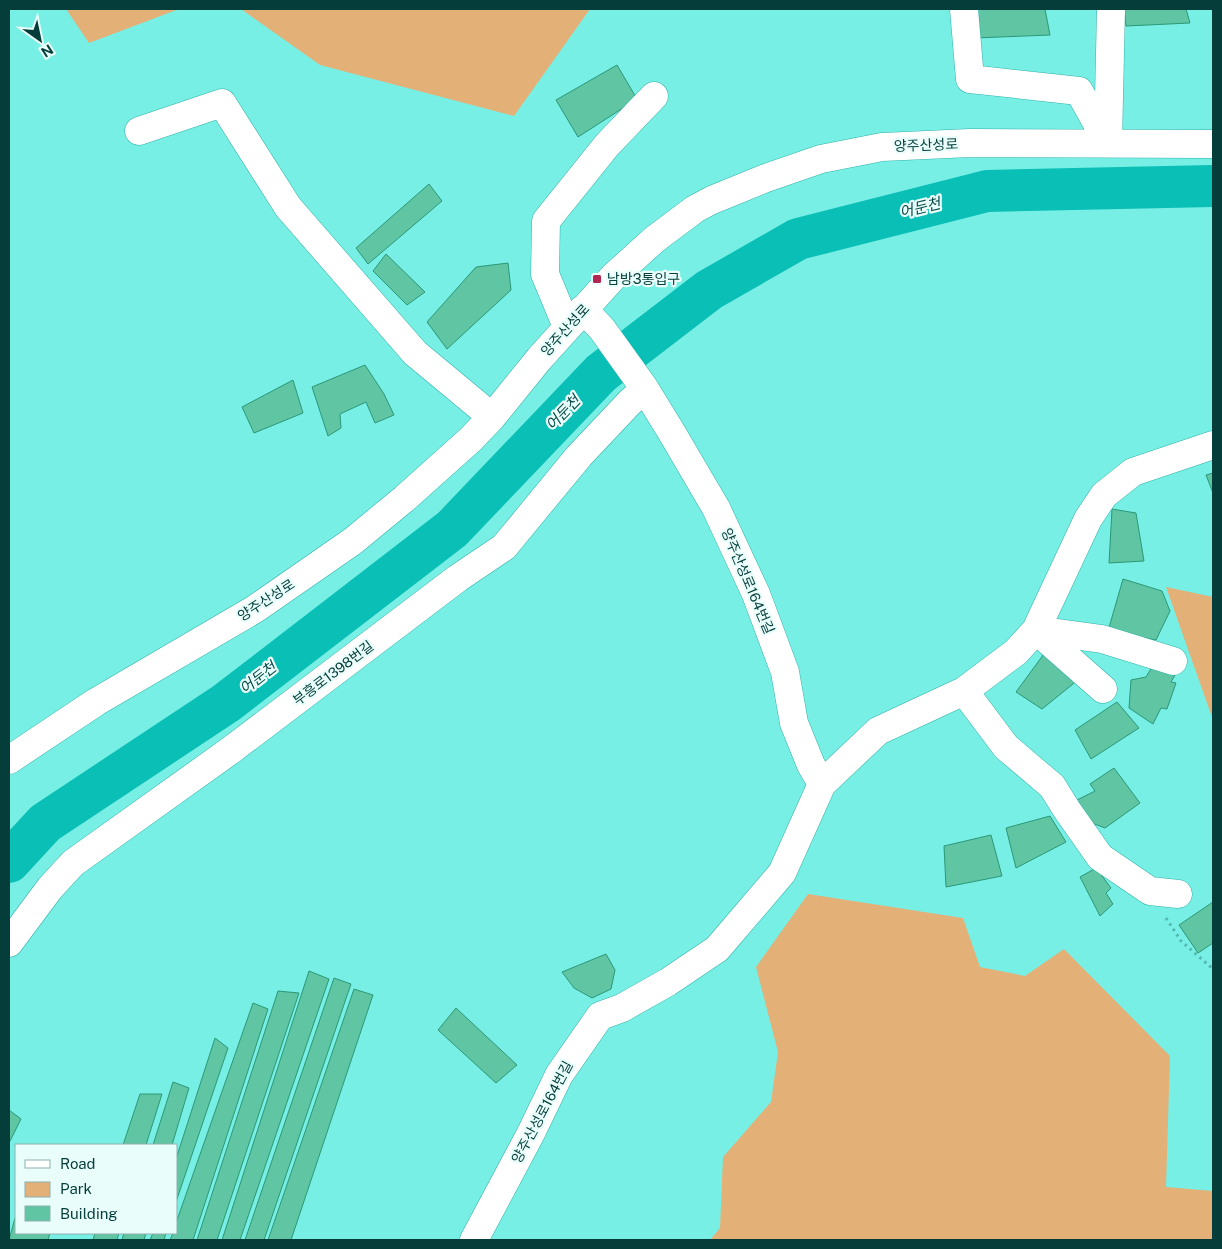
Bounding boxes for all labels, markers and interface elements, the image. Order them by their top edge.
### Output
north arrow [15,15,65,65]
text: N [38,41,56,61]
street label: 양주산성로 [894,136,959,154]
water label: 어둔천 [898,194,944,221]
place label: 남방3통입구 [607,271,680,287]
marker: 남방3통입구 [591,273,603,285]
street label: 양주산성로 [538,301,593,359]
water label: 어둔천 [542,390,585,433]
street label: 양주산성로164번길 [718,526,778,636]
street label: 양주산성로 [235,576,297,624]
street label: 부흥로1398번길 [290,638,376,708]
water label: 어둔천 [236,657,281,697]
street label: 양주산성로164번길 [508,1058,576,1166]
legend [15,1144,178,1234]
text: Road [60,1155,96,1172]
text: Park [60,1180,92,1197]
text: Building [60,1205,118,1222]

